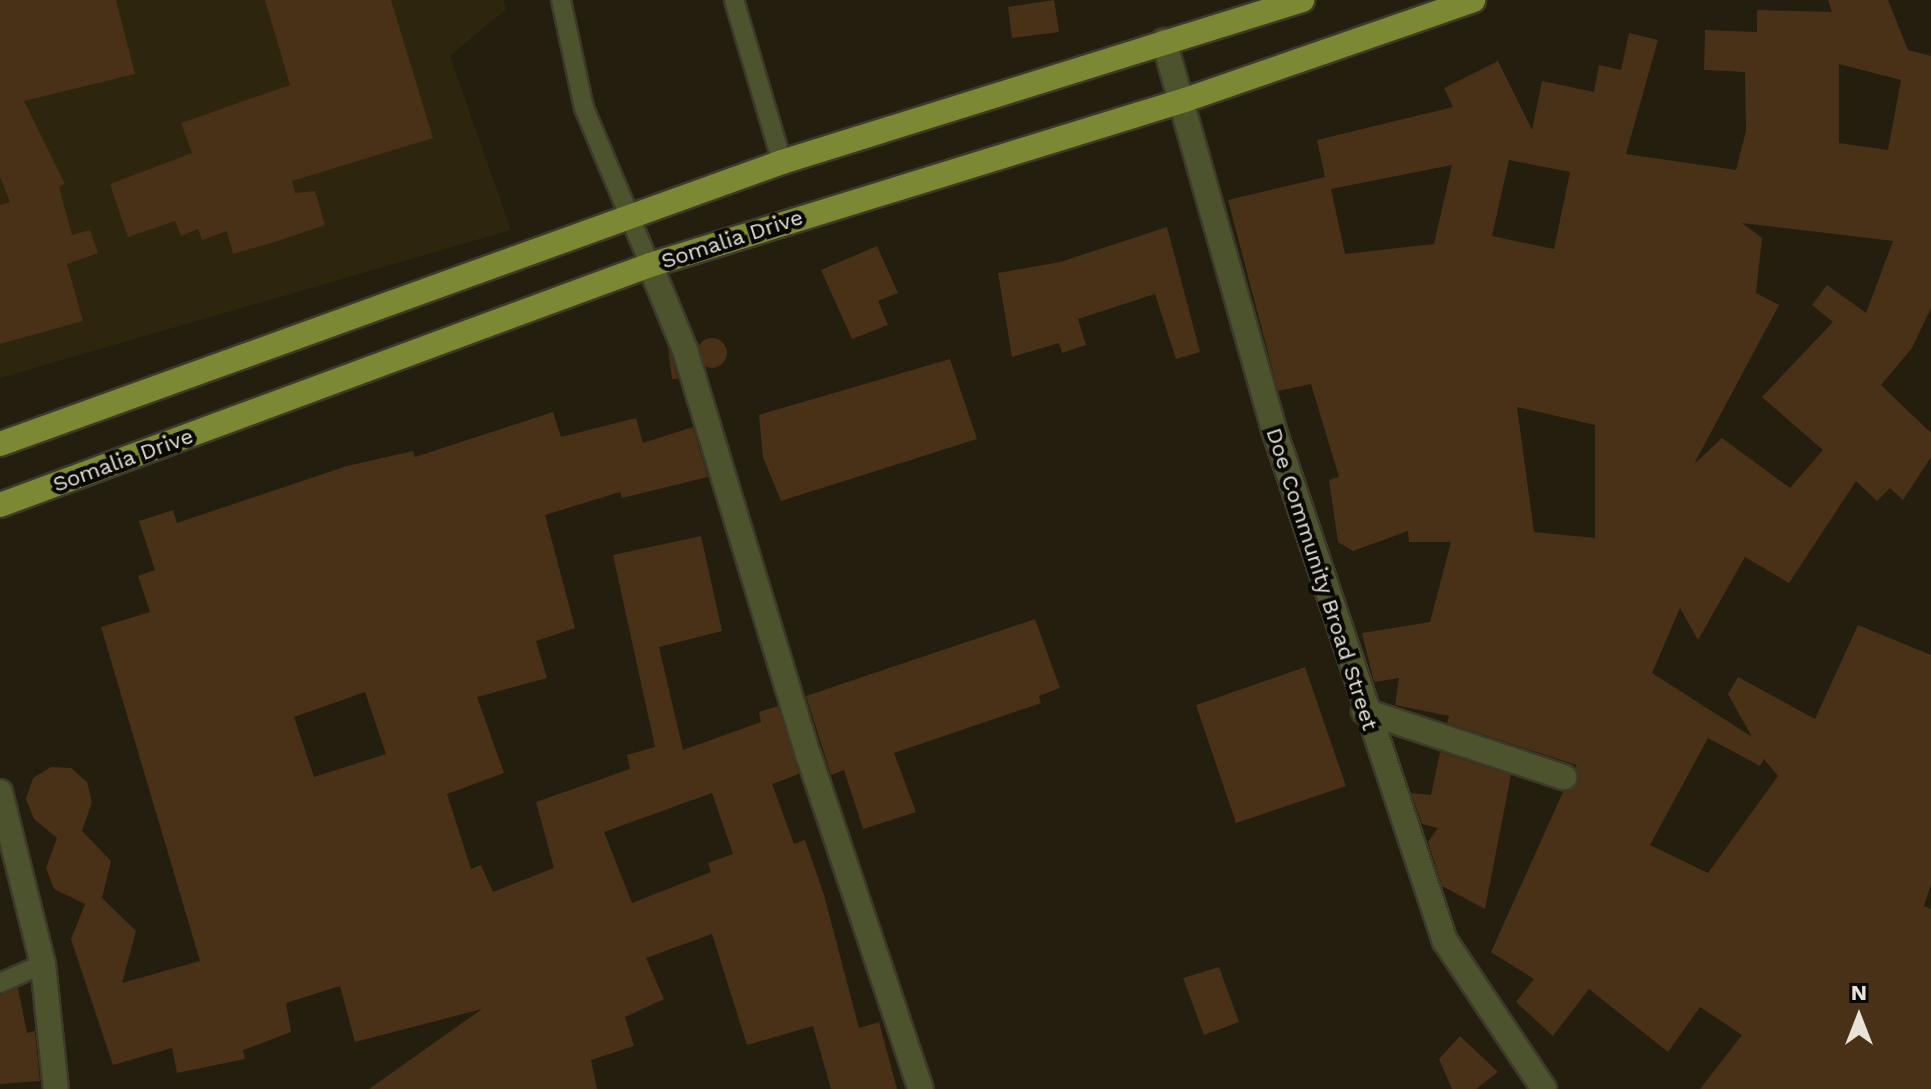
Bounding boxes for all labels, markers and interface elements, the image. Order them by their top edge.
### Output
street label: Somalia Drive [658,204,806,274]
street label: Somalia Drive [49,422,197,498]
street label: Doe Community Broad Street [1261,424,1383,734]
north arrow [1819,977,1899,1057]
text: N [1851,980,1867,1005]

